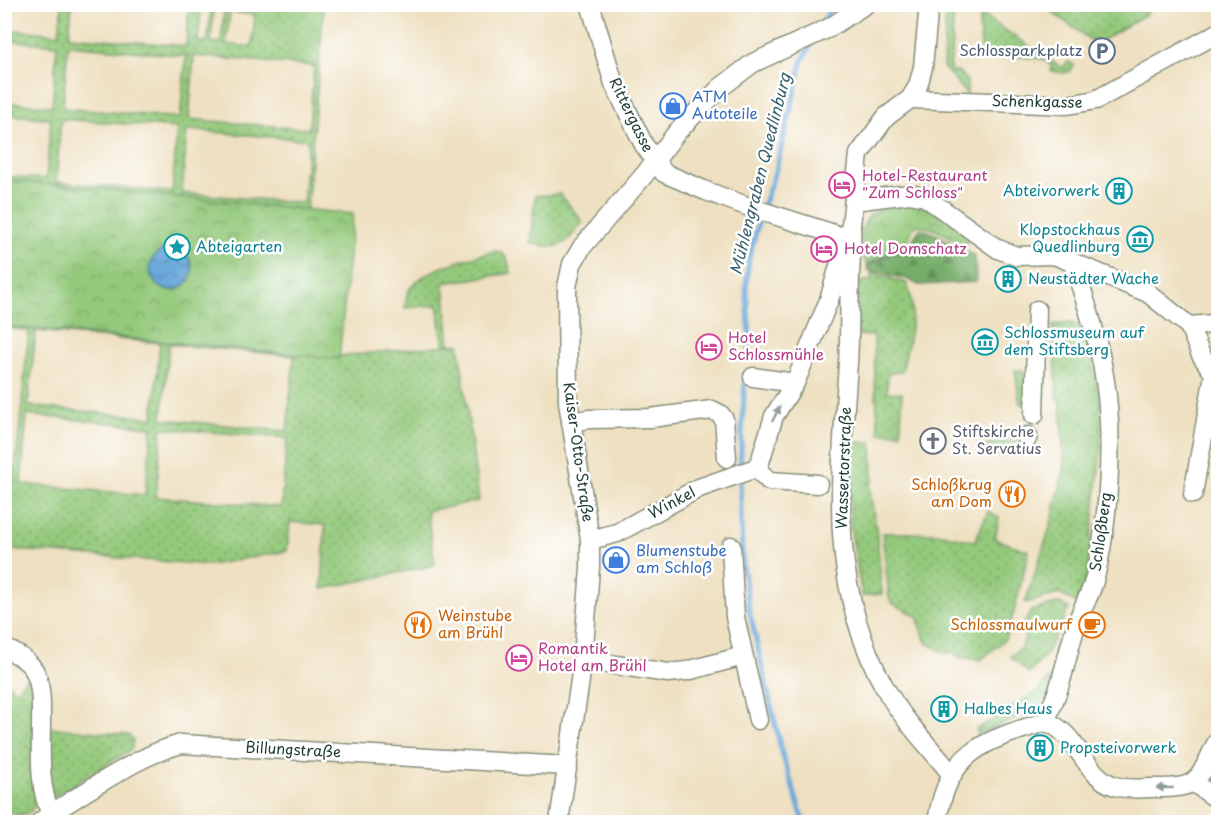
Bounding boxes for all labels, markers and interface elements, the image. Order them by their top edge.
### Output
parking icon: Schlossparkplatz [1087,36,1117,66]
place label: Schlossparkplatz [959,38,1082,61]
water label: Mühlengraben Quedlinburg [722,69,796,277]
street label: Rittergasse [604,73,660,156]
place label: ATM Autoteile [692,84,758,124]
street label: Schenkgasse [991,88,1083,113]
shop icon: ATM Autoteile [658,91,688,121]
place label: Hotel-Restaurant "Zum Schloss" [862,163,988,203]
hotel icon: Hotel-Restaurant "Zum Schloss" [827,170,857,200]
building icon: Abteivorwerk [1104,176,1134,206]
place label: Abteivorwerk [1003,178,1100,201]
place label: Klopstockhaus Quedlinburg [1020,217,1120,257]
museum icon: Klopstockhaus Quedlinburg [1125,224,1155,254]
place icon: Abteigarten [162,232,192,262]
place label: Abteigarten [196,234,282,257]
hotel icon: Hotel Domschatz [809,234,839,264]
place label: Hotel Domschatz [844,236,967,259]
building icon: Neustädter Wache [993,264,1023,294]
place label: Neustädter Wache [1028,266,1159,289]
place label: Schlossmuseum auf dem Stiftsberg [1004,320,1145,360]
place label: Hotel Schlossmühle [728,325,824,365]
museum icon: Schlossmuseum auf dem Stiftsberg [970,327,1000,357]
hotel icon: Hotel Schlossmühle [694,332,724,362]
street label: Kaiser-Otto-Straße [558,380,601,523]
one-way arrow [771,405,781,422]
street label: Wassertorstraße [829,406,856,529]
place label: Stiftskirche St. Servatius [952,419,1041,459]
church icon: Stiftskirche St. Servatius [918,426,948,456]
place label: Schloßkrug am Dom [911,472,992,512]
restaurant icon: Schloßkrug am Dom [997,479,1027,509]
street label: Winkel [644,480,699,524]
street label: Schloßberg [1083,491,1116,573]
place label: Blumenstube am Schloß [636,538,727,578]
shop icon: Blumenstube am Schloß [601,545,631,575]
place label: Weinstube am Brühl [438,603,512,643]
restaurant icon: Weinstube am Brühl [403,610,433,640]
cafe icon: Schlossmaulwurf [1077,610,1107,640]
place label: Schlossmaulwurf [950,612,1073,635]
place label: Romantik Hotel am Brühl [538,636,647,676]
hotel icon: Romantik Hotel am Brühl [504,643,534,673]
building icon: Halbes Haus [929,694,959,724]
place label: Halbes Haus [964,696,1052,719]
building icon: Propsteivorwerk [1025,733,1055,763]
street label: Billungstraße [245,735,342,762]
place label: Propsteivorwerk [1060,735,1177,758]
one-way arrow [1155,783,1174,793]

